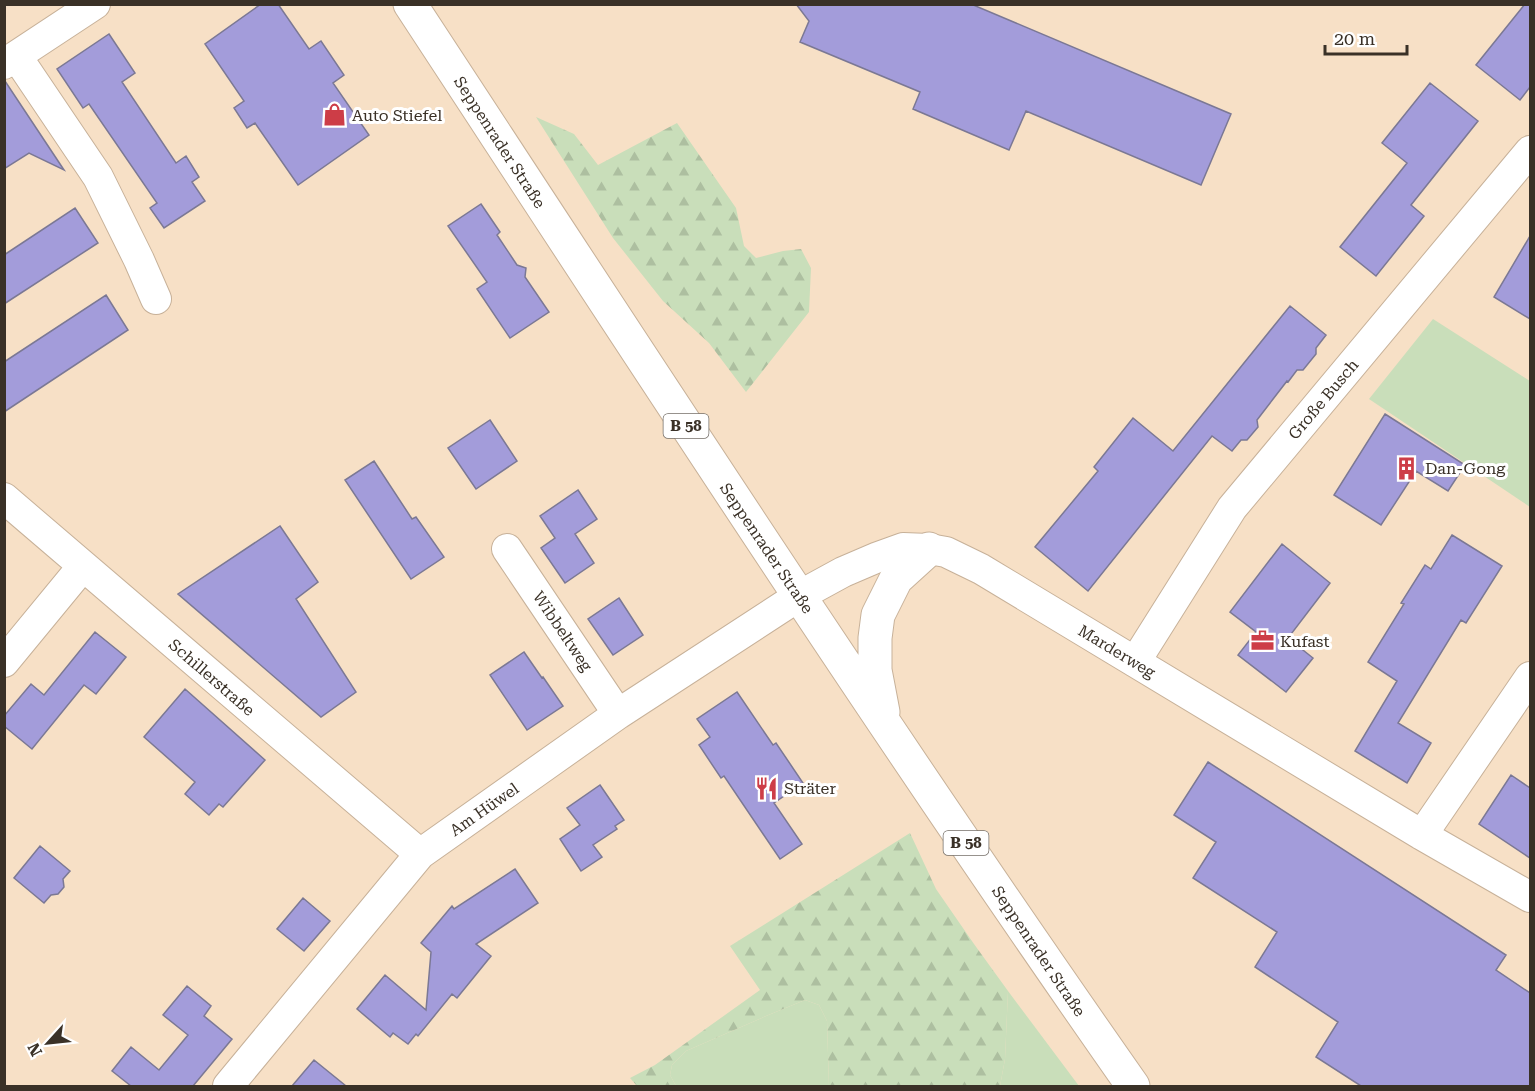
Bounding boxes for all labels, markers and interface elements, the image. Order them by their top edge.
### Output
scale bar [1325,18,1408,56]
text: 20 m [1334,28,1375,49]
street label: Seppenrader Straße [450,73,549,212]
shop icon: Auto Stiefel [321,102,347,128]
place label: Auto Stiefel [352,106,442,125]
street label: Große Busch [1284,355,1362,443]
road number: B 58 [664,414,708,438]
building icon: Dan-Gong [1394,455,1420,481]
place label: Dan-Gong [1425,459,1506,478]
street label: Seppenrader Straße [716,479,817,617]
street label: Wibbeltweg [529,588,597,676]
street label: Marderweg [1075,621,1160,682]
office icon: Kufast [1249,628,1275,654]
place label: Kufast [1280,632,1329,651]
street label: Schillerstraße [165,635,259,720]
restaurant icon: Sträter [753,775,779,801]
street label: Am Hüwel [446,779,522,840]
place label: Sträter [784,779,836,798]
road number: B 58 [944,831,988,855]
street label: Seppenrader Straße [988,882,1089,1020]
north arrow [18,1013,78,1073]
text: N [24,1040,46,1059]

